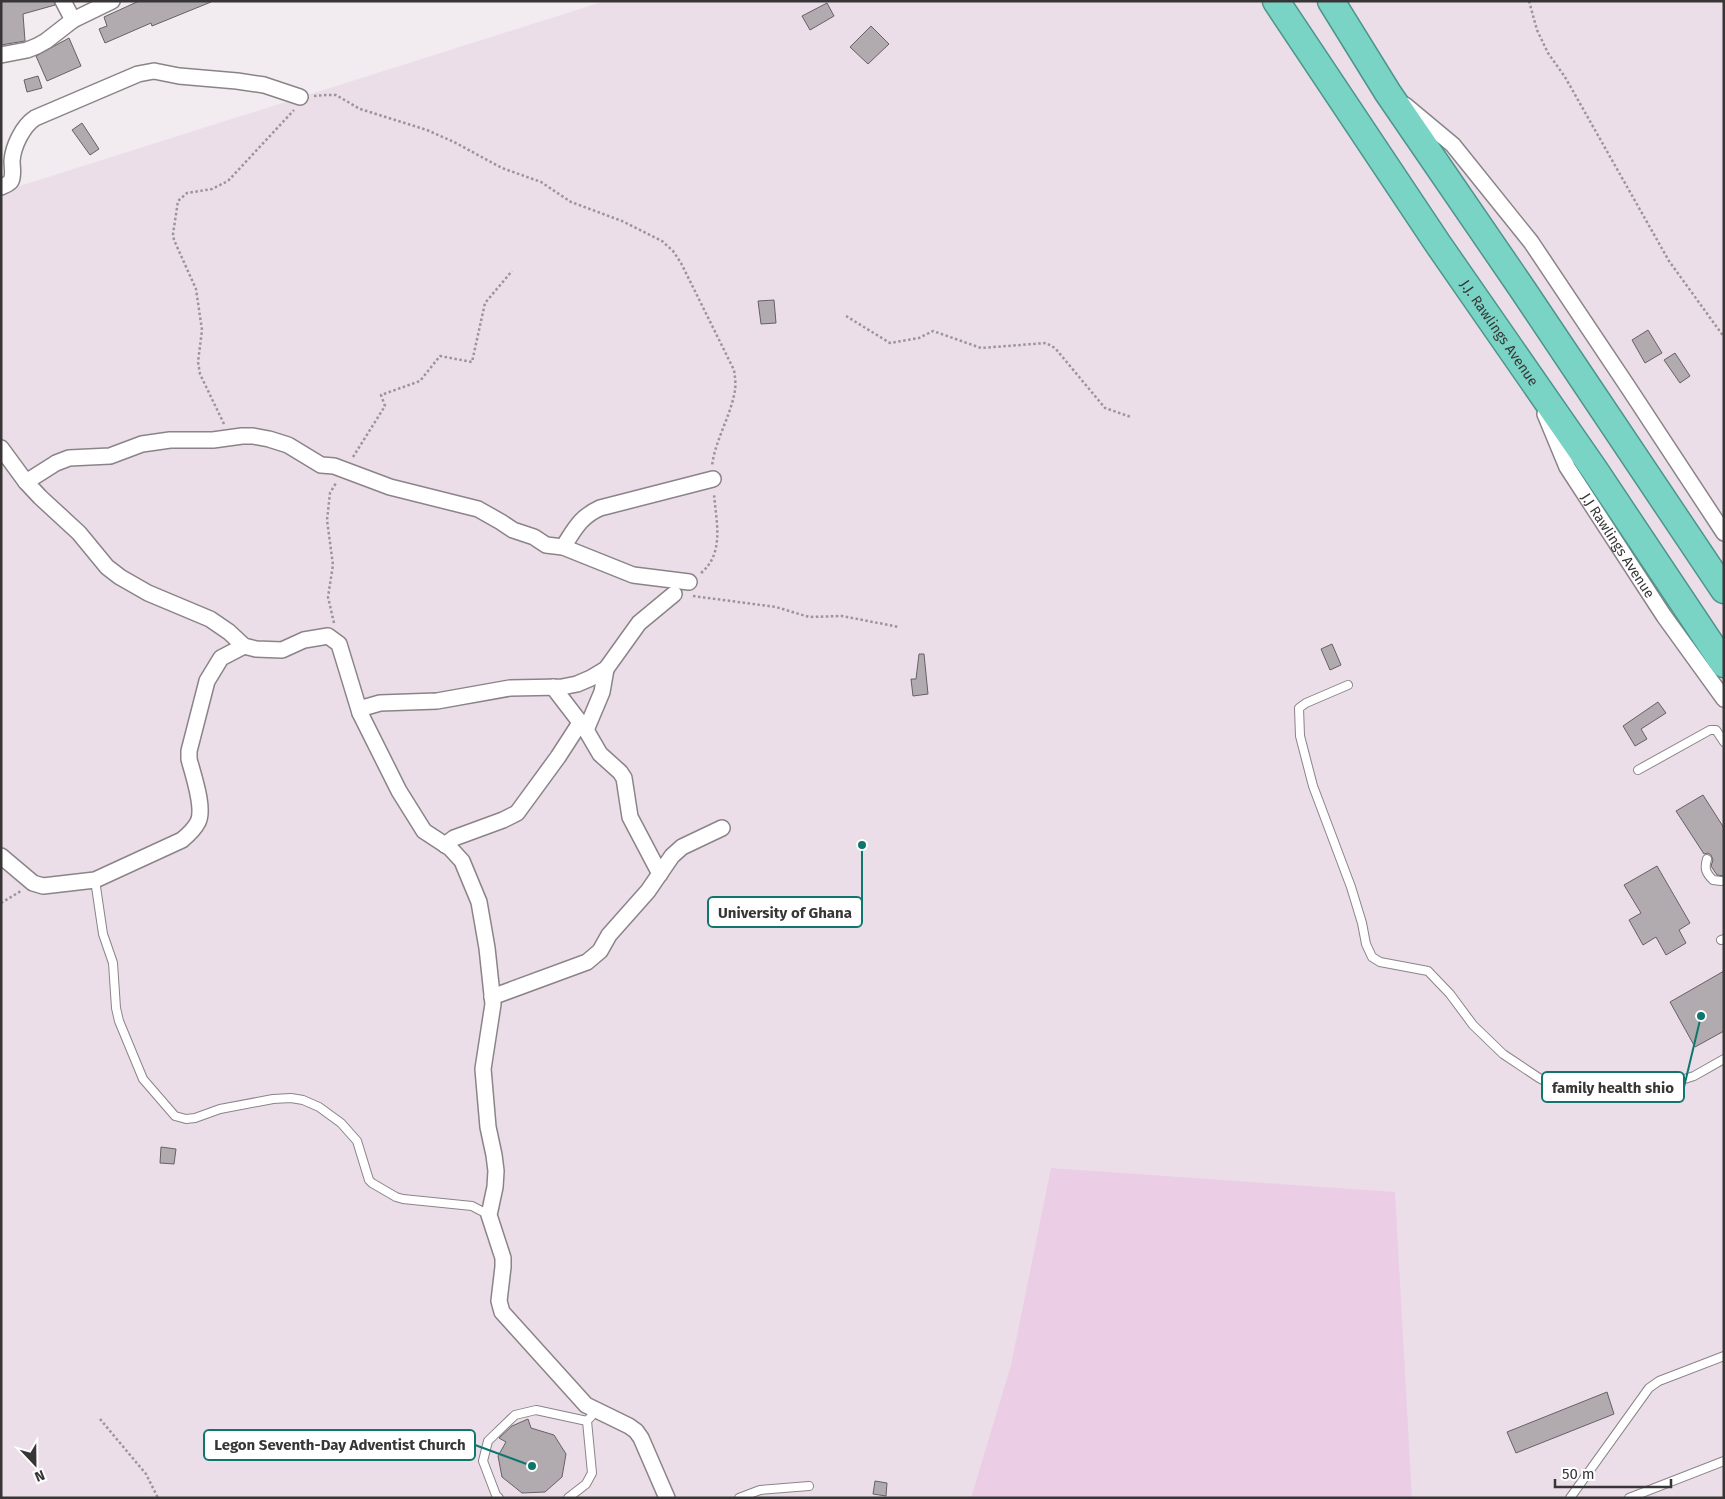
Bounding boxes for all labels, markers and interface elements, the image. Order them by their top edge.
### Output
street label: J.J. Rawlings Avenue [1456,277,1542,389]
street label: J.J Rawlings Avenue [1577,490,1658,601]
callout: University of Ghana [708,897,862,927]
text: University of Ghana [718,904,852,922]
callout: family health shio [1542,1072,1684,1102]
text: family health shio [1552,1079,1674,1097]
callout: Legon Seventh-Day Adventist Church [204,1430,475,1460]
text: Legon Seventh-Day Adventist Church [214,1436,466,1454]
north arrow [10,1439,60,1489]
scale bar [1555,1456,1671,1488]
text: 50 m [1562,1465,1595,1483]
text: N [32,1466,47,1485]

